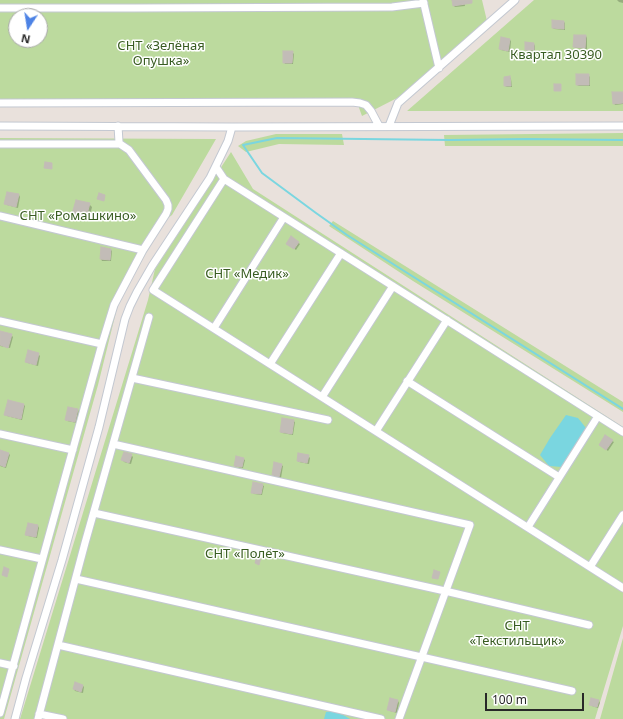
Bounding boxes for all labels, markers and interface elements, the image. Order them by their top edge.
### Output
north arrow [8,8,48,48]
text: N [20,31,32,48]
park label: СНТ «Зелёная Опушка» [117,38,205,69]
park label: Квартал 30390 [510,47,602,63]
park label: СНТ «Ромашкино» [20,208,136,224]
park label: СНТ «Медик» [205,266,289,282]
park label: СНТ «Полёт» [205,546,285,562]
park label: СНТ «Текстильщик» [469,618,565,649]
scale bar [487,685,586,711]
text: 100 m [492,691,527,708]

